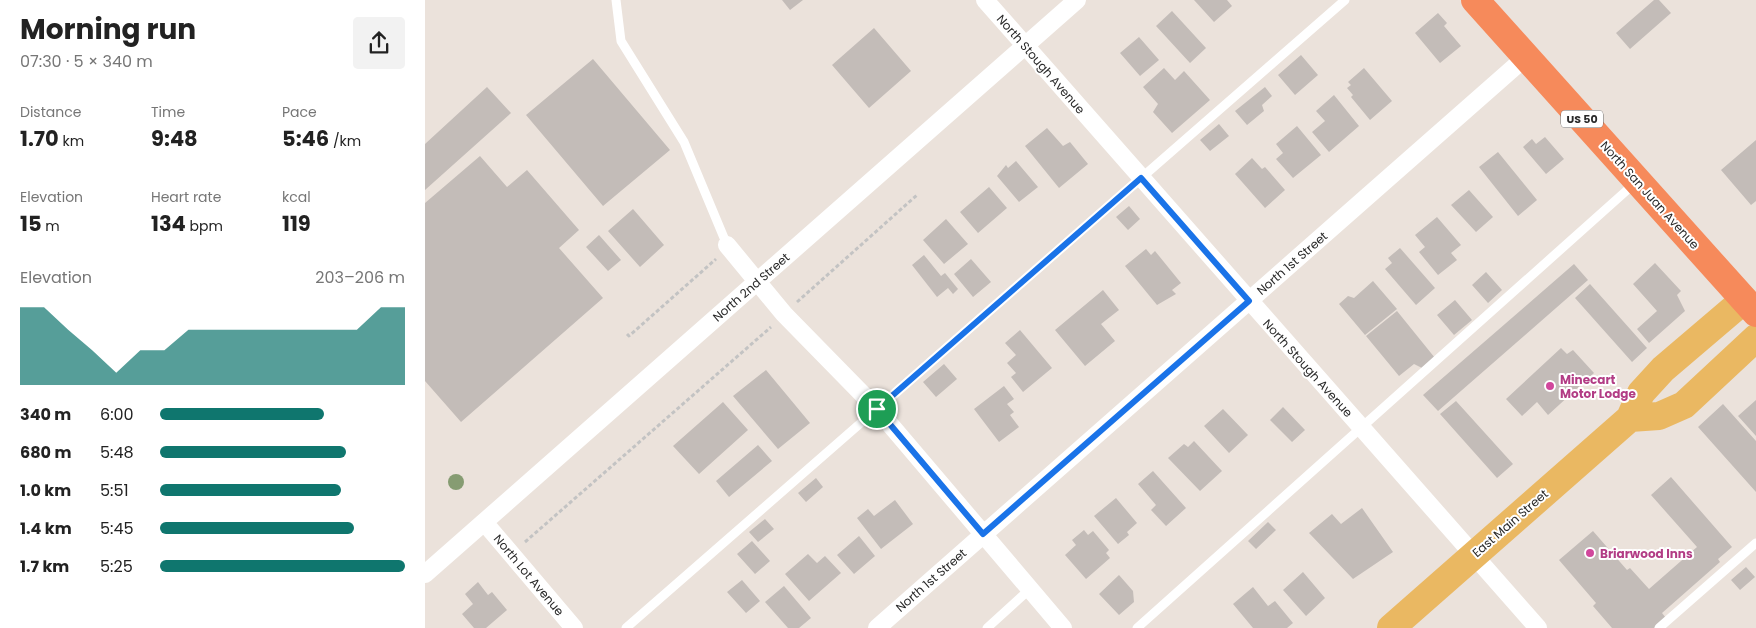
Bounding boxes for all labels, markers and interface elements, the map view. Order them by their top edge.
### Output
text: Morning run [20,10,196,49]
street label: North Stough Avenue [993,11,1089,117]
button: share [353,17,405,69]
text: 07:30 · 5 × 340 m [20,50,153,73]
text: Distance [20,102,81,122]
text: Time [151,102,185,122]
text: Pace [282,102,317,122]
road number: US 50 [1561,110,1603,128]
text: 1.70 [20,124,59,153]
text: 9:48 [151,124,198,153]
text: 5:46 [282,124,329,153]
text: km [59,131,84,151]
text: /km [329,131,361,151]
street label: North San Juan Avenue [1597,137,1703,253]
text: Elevation [20,187,83,207]
text: Heart rate [151,187,221,207]
text: kcal [282,187,311,207]
text: 15 [20,209,42,238]
text: 134 [151,209,186,238]
text: 119 [282,209,311,238]
text: m [42,216,60,236]
text: bpm [186,216,223,236]
street label: North 1st Street [1253,227,1331,299]
street label: North 2nd Street [709,249,793,325]
text: Elevation [20,266,92,289]
text: 203–206 m [315,266,405,289]
street label: North Stough Avenue [1259,315,1357,421]
place label: Minecart Motor Lodge [1560,371,1637,402]
marker: Minecart Motor Lodge [1544,380,1556,392]
pin [856,388,898,430]
icon: arrive [863,395,891,423]
text: 340 m [20,403,71,426]
text: 6:00 [100,403,134,426]
text: 680 m [20,441,71,464]
text: 5:48 [100,441,134,464]
text: 1.0 km [20,479,71,502]
text: 5:51 [100,479,129,502]
street label: East Main Street [1468,485,1552,561]
text: 1.4 km [20,517,72,540]
text: 5:45 [100,517,134,540]
street label: North Lot Avenue [490,531,568,619]
street label: North 1st Street [892,544,970,616]
place label: Briarwood Inns [1600,545,1693,562]
marker: Briarwood Inns [1584,547,1596,559]
text: 1.7 km [20,555,69,578]
text: 5:25 [100,555,133,578]

